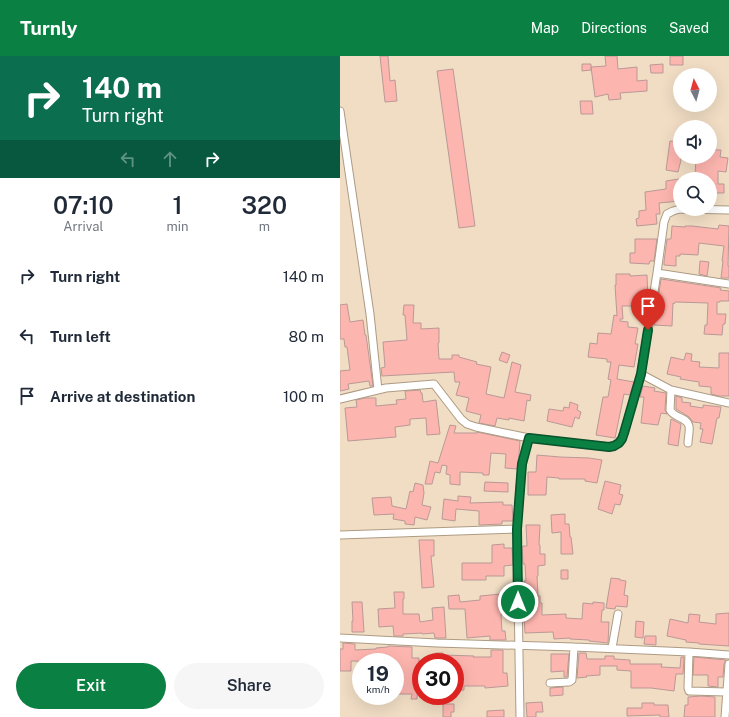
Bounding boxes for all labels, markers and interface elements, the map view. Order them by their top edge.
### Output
text: Turnly [20,17,77,39]
text: Map [531,20,559,36]
text: Directions [581,20,647,36]
text: Saved [669,20,709,36]
north arrow [673,68,717,112]
map controls [673,68,717,216]
text: 140 m [82,71,162,104]
icon: right [16,72,68,124]
text: Turn right [82,105,164,126]
button: sound [673,120,717,164]
icon: left [117,148,139,170]
icon: ahead [159,148,181,170]
icon: right [201,148,223,170]
button: search [673,172,717,216]
text: 07:10 [53,191,114,219]
text: 1 [173,191,183,219]
text: 320 [242,191,287,219]
text: Arrival [63,219,103,234]
text: min [167,219,189,234]
text: m [259,219,270,234]
icon: right [16,265,38,287]
text: Turn right [50,268,120,285]
text: 140 m [283,268,324,285]
pin [631,289,665,330]
icon: arrive [637,295,659,317]
icon: left [16,325,38,347]
text: Turn left [50,328,111,345]
text: 80 m [289,328,324,345]
icon: arrive [16,385,38,407]
text: Arrive at destination [50,388,195,405]
text: 100 m [283,388,324,405]
position arrow [497,581,539,623]
speed limit sign: 30 [412,653,464,705]
text: 19 [367,662,389,686]
button: Exit [16,663,166,709]
button: Share [174,663,324,709]
text: km/h [366,683,390,695]

